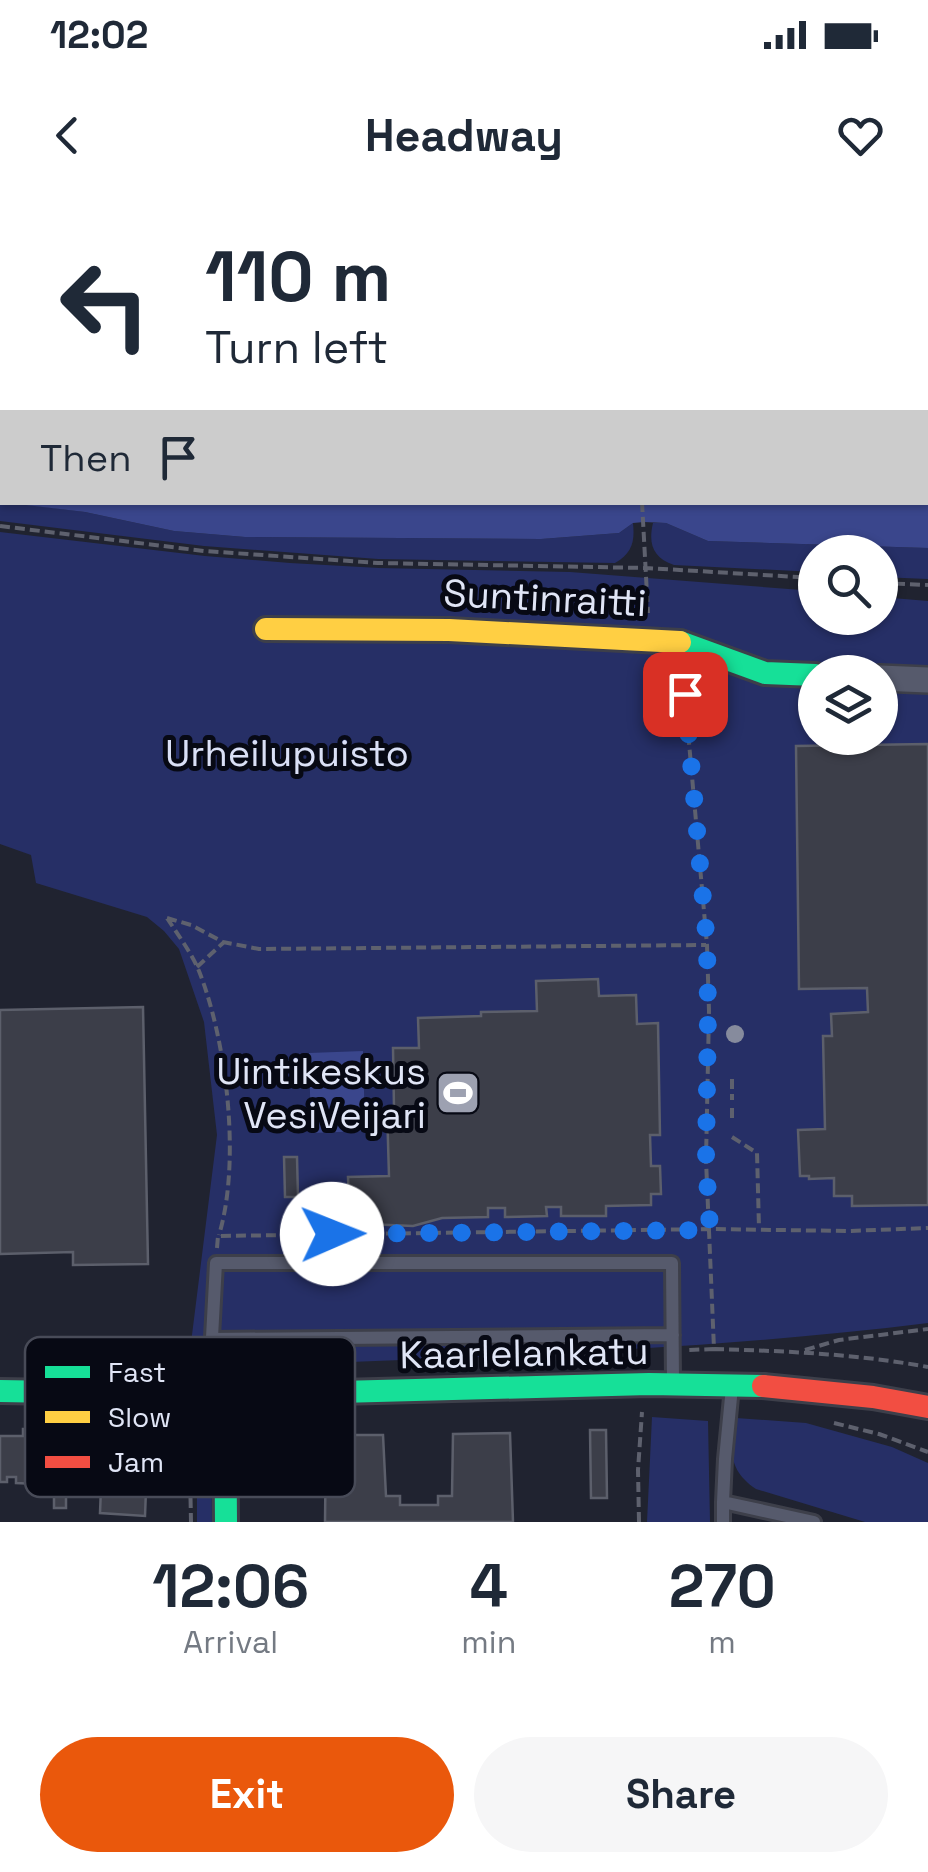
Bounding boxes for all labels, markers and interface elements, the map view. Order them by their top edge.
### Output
text: 12:02 [50,11,148,59]
text: Headway [365,107,563,164]
icon: back [40,108,95,163]
icon: heart [833,108,888,163]
text: 110 m [205,232,391,321]
icon: left [40,240,170,370]
text: Turn left [205,319,388,376]
icon: arrive [151,430,206,485]
text: Then [40,434,131,482]
map controls [798,535,898,755]
button: search [798,535,898,635]
street label: Suntinraitti [442,569,648,627]
pin [643,652,728,737]
button: layers [798,655,898,755]
icon: arrive [658,667,713,722]
park label: Urheilupuisto [165,729,409,777]
place label: Uintikeskus VesiVeijari [216,1047,426,1139]
sports icon: Uintikeskus VesiVeijari [435,1070,481,1116]
position arrow [280,1182,384,1286]
street label: Kaarlelankatu [399,1327,649,1379]
legend [25,1337,355,1497]
text: Fast [108,1354,166,1390]
text: Slow [108,1399,171,1435]
text: Jam [108,1444,164,1480]
text: 12:06 [152,1548,309,1625]
text: 4 [470,1548,508,1625]
text: 270 [669,1548,776,1625]
text: Arrival [183,1622,278,1662]
text: min [461,1622,516,1662]
text: m [708,1622,736,1662]
button: Exit [40,1737,454,1852]
button: Share [474,1737,888,1852]

